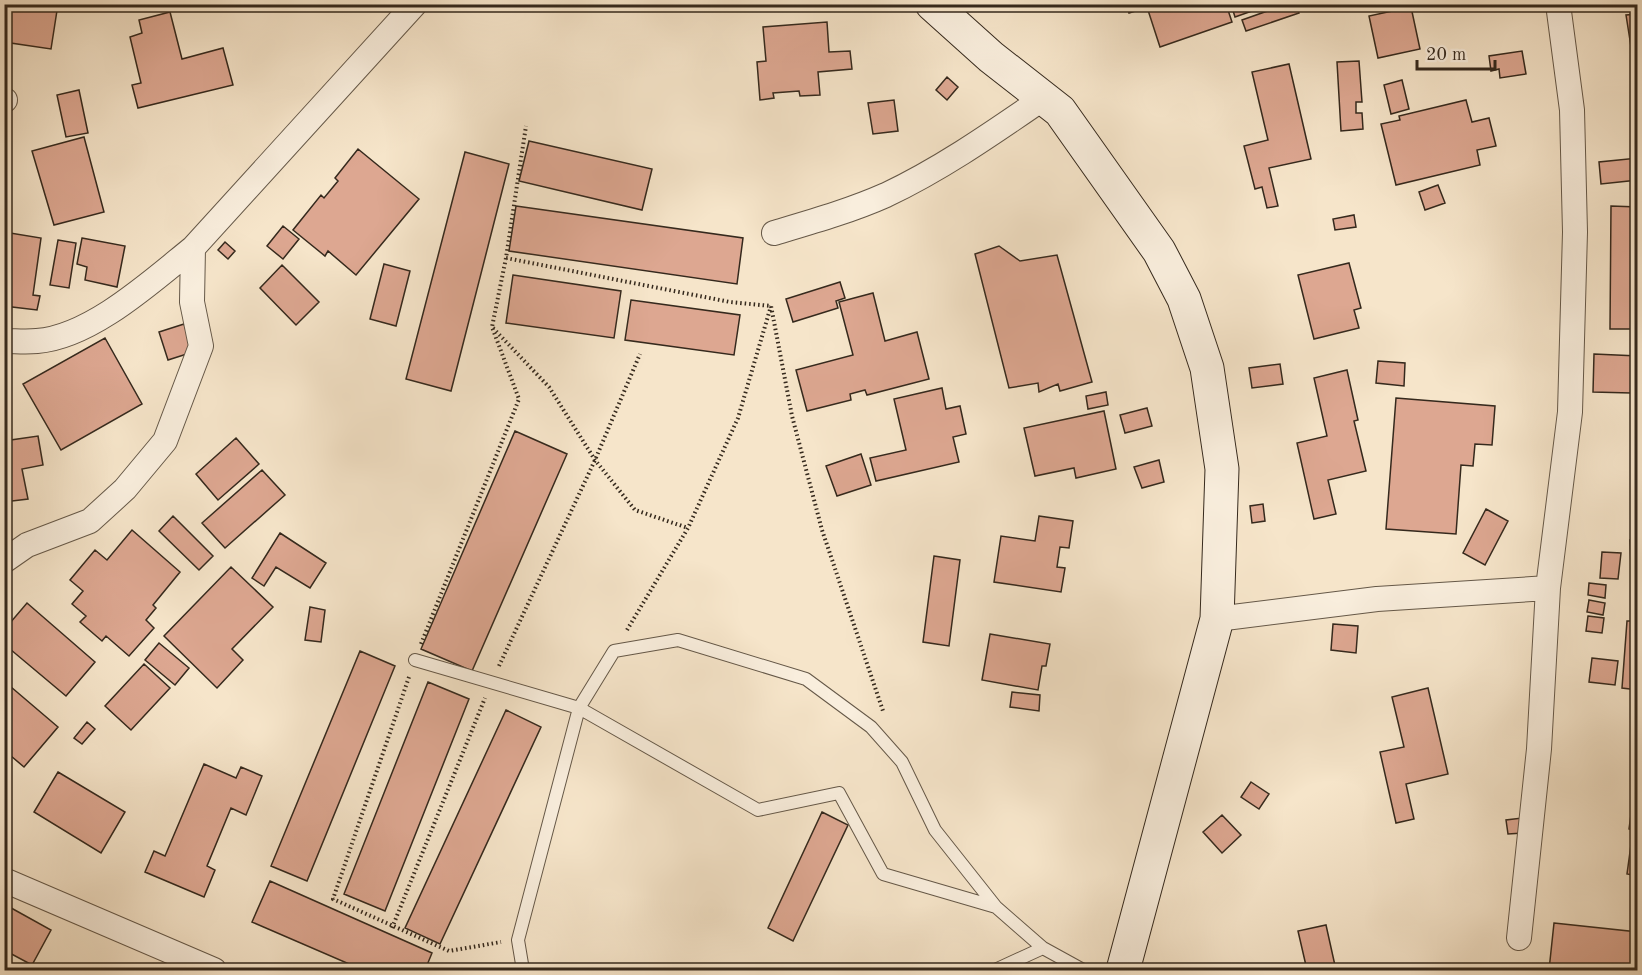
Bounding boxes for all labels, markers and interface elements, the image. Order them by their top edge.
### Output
scale bar [1417,33,1495,71]
text: 20 m [1426,46,1466,64]

